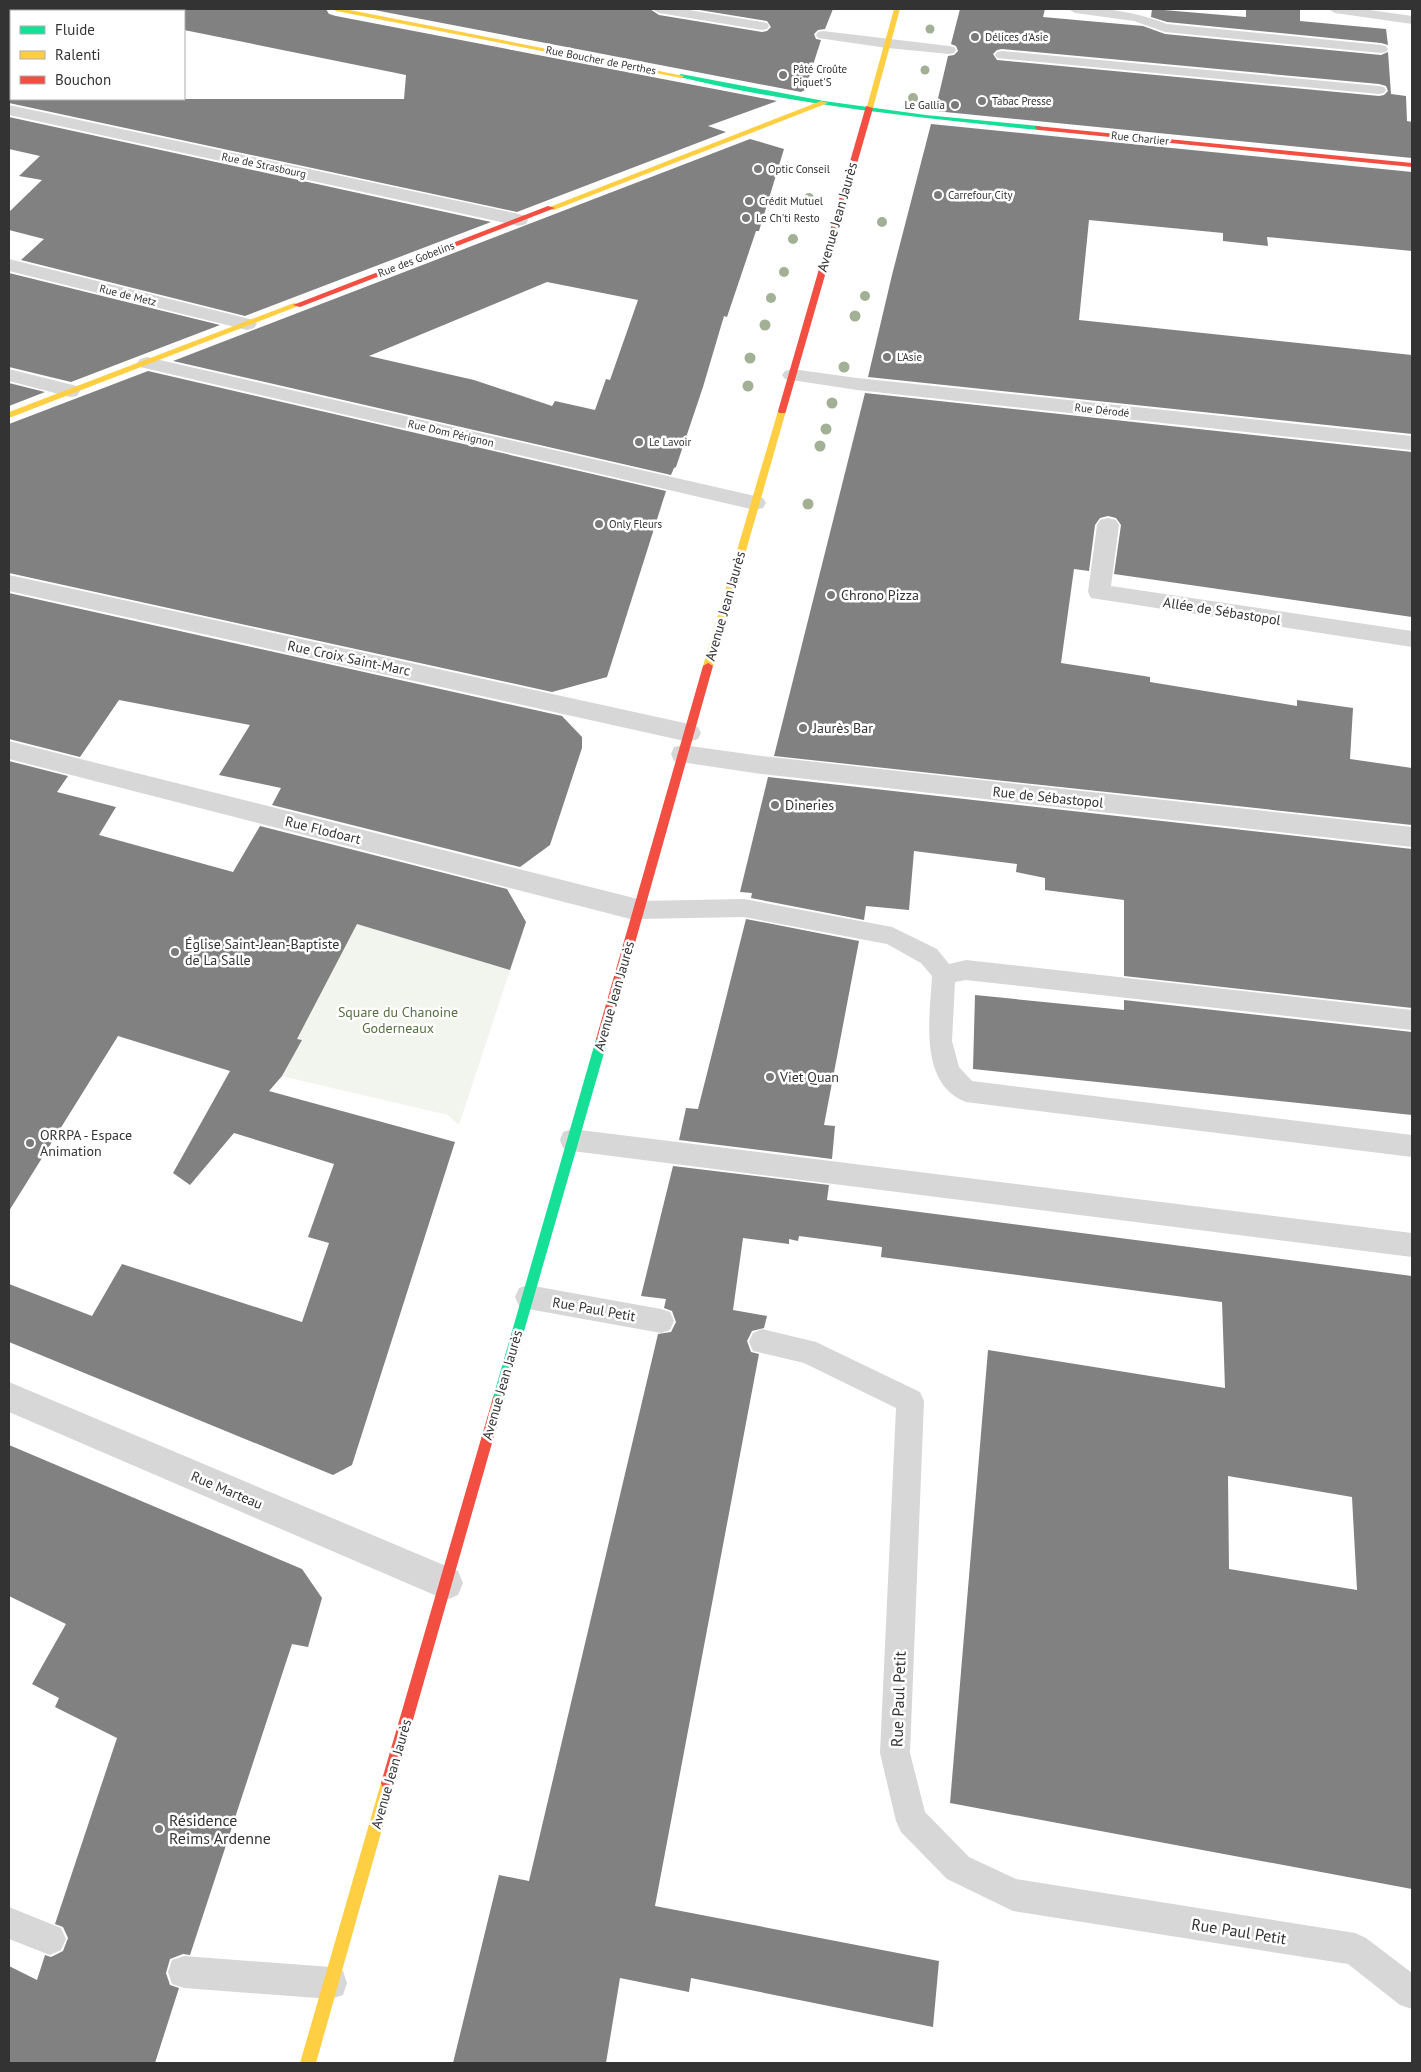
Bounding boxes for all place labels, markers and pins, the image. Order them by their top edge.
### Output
place label: Délices d'Asie [985,30,1049,44]
marker: Délices d'Asie [969,31,981,43]
place label: Pâté Croûte Piquet'S [793,62,848,89]
marker: Pâté Croûte Piquet'S [777,69,789,81]
place label: Tabac Presse [992,94,1052,108]
marker: Tabac Presse [976,95,988,107]
place label: Le Gallia [904,98,945,112]
marker: Le Gallia [949,99,961,111]
place label: Optic Conseil [768,162,831,176]
marker: Optic Conseil [752,163,764,175]
place label: Carrefour City [948,188,1013,202]
marker: Carrefour City [932,189,944,201]
place label: Crédit Mutuel [759,194,824,208]
marker: Crédit Mutuel [743,195,755,207]
place label: Le Ch'ti Resto [756,211,820,225]
marker: Le Ch'ti Resto [740,212,752,224]
place label: L'Asie [897,350,922,364]
marker: L'Asie [881,351,893,363]
place label: Le Lavoir [649,435,692,449]
marker: Le Lavoir [633,436,645,448]
place label: Only Fleurs [609,517,663,531]
marker: Only Fleurs [593,518,605,530]
place label: Chrono Pizza [841,586,919,604]
marker: Chrono Pizza [825,589,837,601]
place label: Jaurès Bar [812,719,873,737]
marker: Jaurès Bar [797,722,809,734]
place label: Dineries [785,796,834,814]
marker: Dineries [769,799,781,811]
place label: Église Saint-Jean-Baptiste de La Salle [185,935,339,969]
marker: Église Saint-Jean-Baptiste de La Salle [169,946,181,958]
place label: Viet Quan [779,1068,839,1086]
marker: Viet Quan [764,1071,776,1083]
place label: ORRPA - Espace Animation [40,1126,132,1160]
marker: ORRPA - Espace Animation [24,1137,36,1149]
place label: Résidence Reims Ardenne [169,1810,271,1848]
marker: Résidence Reims Ardenne [153,1823,165,1835]

